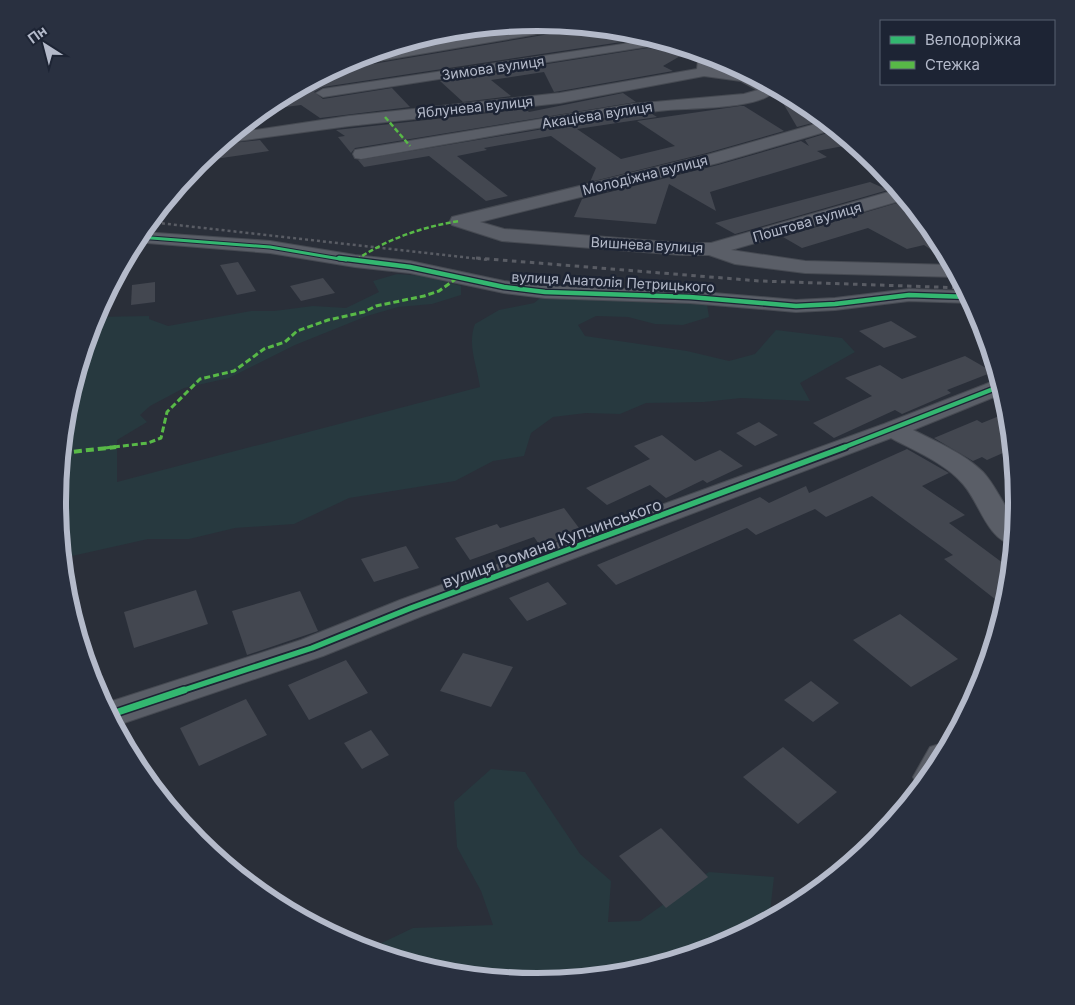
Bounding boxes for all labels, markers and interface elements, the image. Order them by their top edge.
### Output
north arrow [20,20,70,70]
legend [880,20,1055,85]
text: Пн [24,22,50,47]
text: Велодоріжка [925,30,1021,49]
street label: Зимова вулиця [441,52,545,83]
text: Стежка [925,55,980,74]
street label: Яблунева вулиця [416,92,534,121]
street label: Акацієва вулиця [540,97,654,132]
street label: Молодіжна вулиця [580,151,709,198]
street label: Поштова вулиця [751,198,863,245]
street label: Вишнева вулиця [590,233,704,256]
street label: вулиця Анатолія Петрицького [511,268,715,295]
street label: вулиця Романа Купчинського [440,494,664,592]

